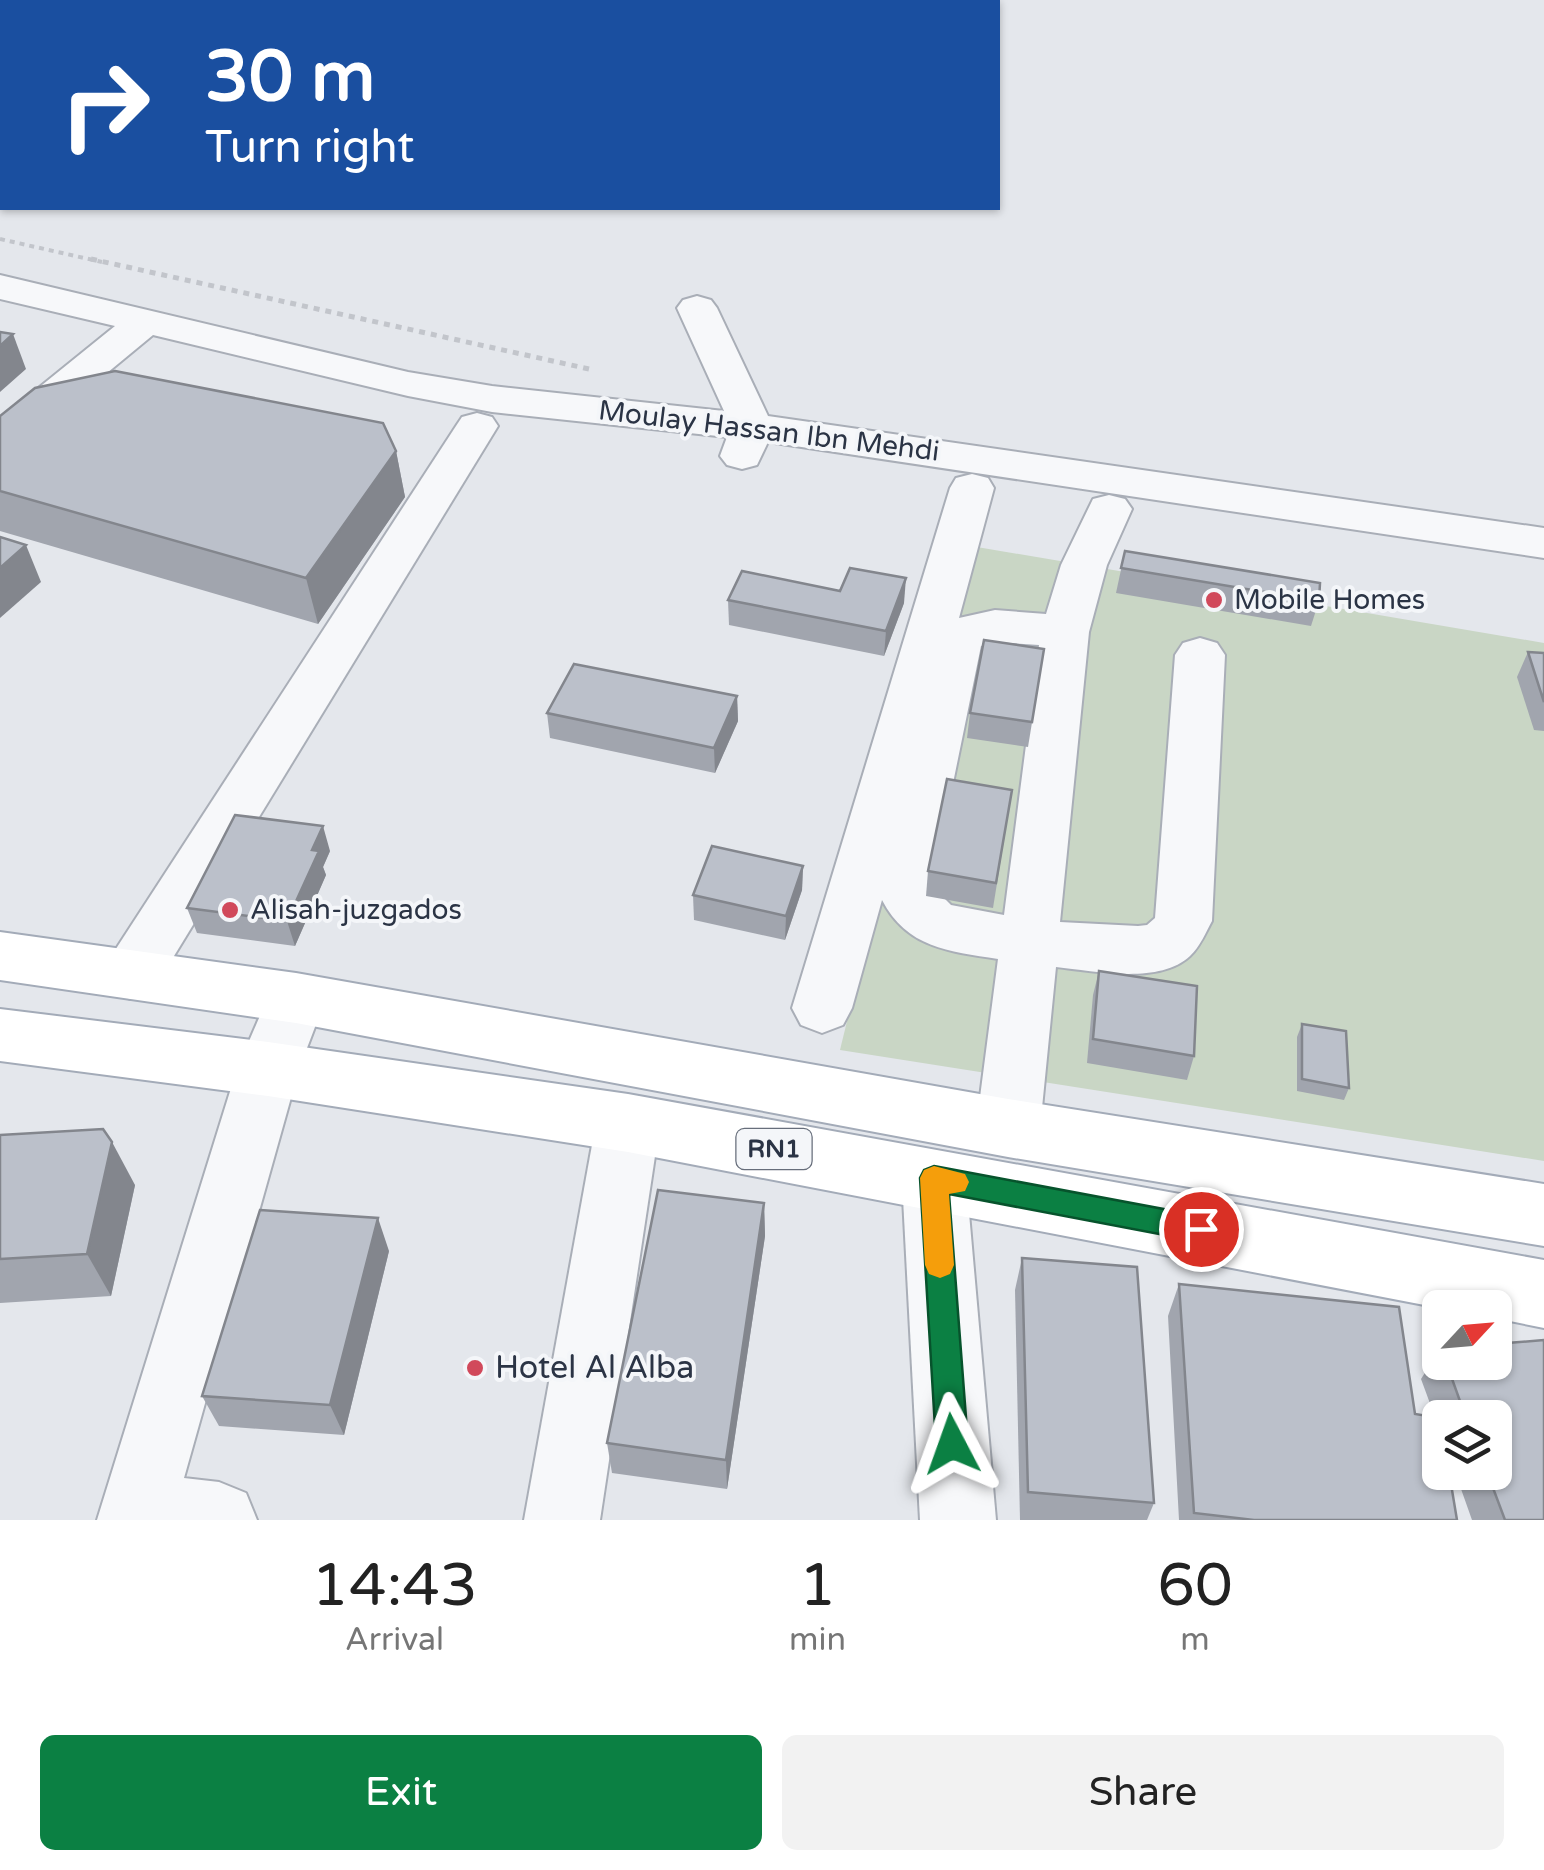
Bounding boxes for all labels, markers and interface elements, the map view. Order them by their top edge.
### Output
text: 30 m [205,36,375,120]
icon: right [40,40,170,170]
text: Turn right [205,121,414,175]
street label: Moulay Hassan Ibn Mehdi [597,393,941,469]
place label: Mobile Homes [1234,583,1425,617]
marker: Mobile Homes [1203,589,1225,611]
place label: Alisah-juzgados [250,893,462,927]
marker: Alisah-juzgados [219,899,241,921]
road number: RN1 [736,1129,812,1169]
pin [1159,1187,1244,1272]
icon: arrive [1174,1202,1229,1257]
north arrow [1422,1290,1512,1380]
map controls [1422,1290,1512,1490]
place label: Hotel Al Alba [495,1349,694,1387]
marker: Hotel Al Alba [464,1357,486,1379]
position arrow [900,1392,1004,1496]
button: layers [1422,1400,1512,1490]
text: 14:43 [311,1550,478,1622]
text: 1 [799,1550,836,1622]
text: 60 [1157,1550,1233,1622]
text: Arrival [345,1621,444,1659]
text: min [789,1621,846,1659]
text: m [1180,1621,1210,1659]
button: Exit [40,1735,762,1850]
button: Share [782,1735,1504,1850]

